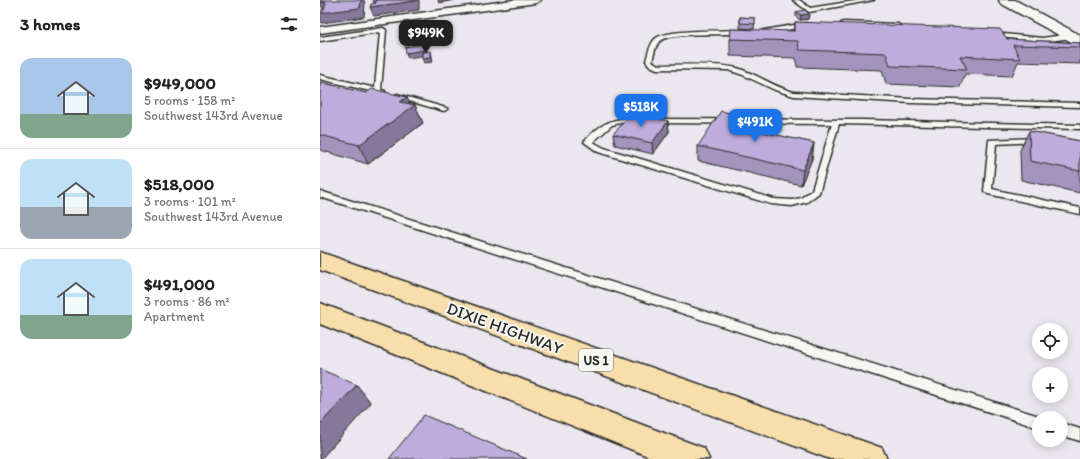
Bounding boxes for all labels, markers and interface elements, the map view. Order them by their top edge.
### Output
icon: filters [278,13,300,35]
text: 3 homes [20,14,80,34]
pin: $949K [398,20,454,54]
text: $949K [408,25,444,40]
text: $949,000 [144,73,216,93]
icon: home [52,74,100,122]
text: 5 rooms · 158 m² [144,93,235,108]
pin: $518K [613,94,669,128]
text: $518K [624,99,658,114]
text: Southwest 143rd Avenue [144,108,283,123]
pin: $491K [727,109,783,143]
text: $491K [737,114,773,129]
text: $518,000 [144,174,214,194]
icon: home [52,175,100,223]
text: 3 rooms · 101 m² [144,194,236,209]
text: Southwest 143rd Avenue [144,209,283,224]
text: $491,000 [144,274,215,294]
icon: home [52,275,100,323]
text: 3 rooms · 86 m² [144,294,230,309]
street label: DIXIE HIGHWAY [444,298,566,358]
text: Apartment [144,309,205,324]
map controls [1032,323,1068,447]
button: locate [1032,323,1068,359]
road number: US 1 [579,349,613,371]
button: + [1032,367,1068,403]
button: − [1032,411,1068,447]

